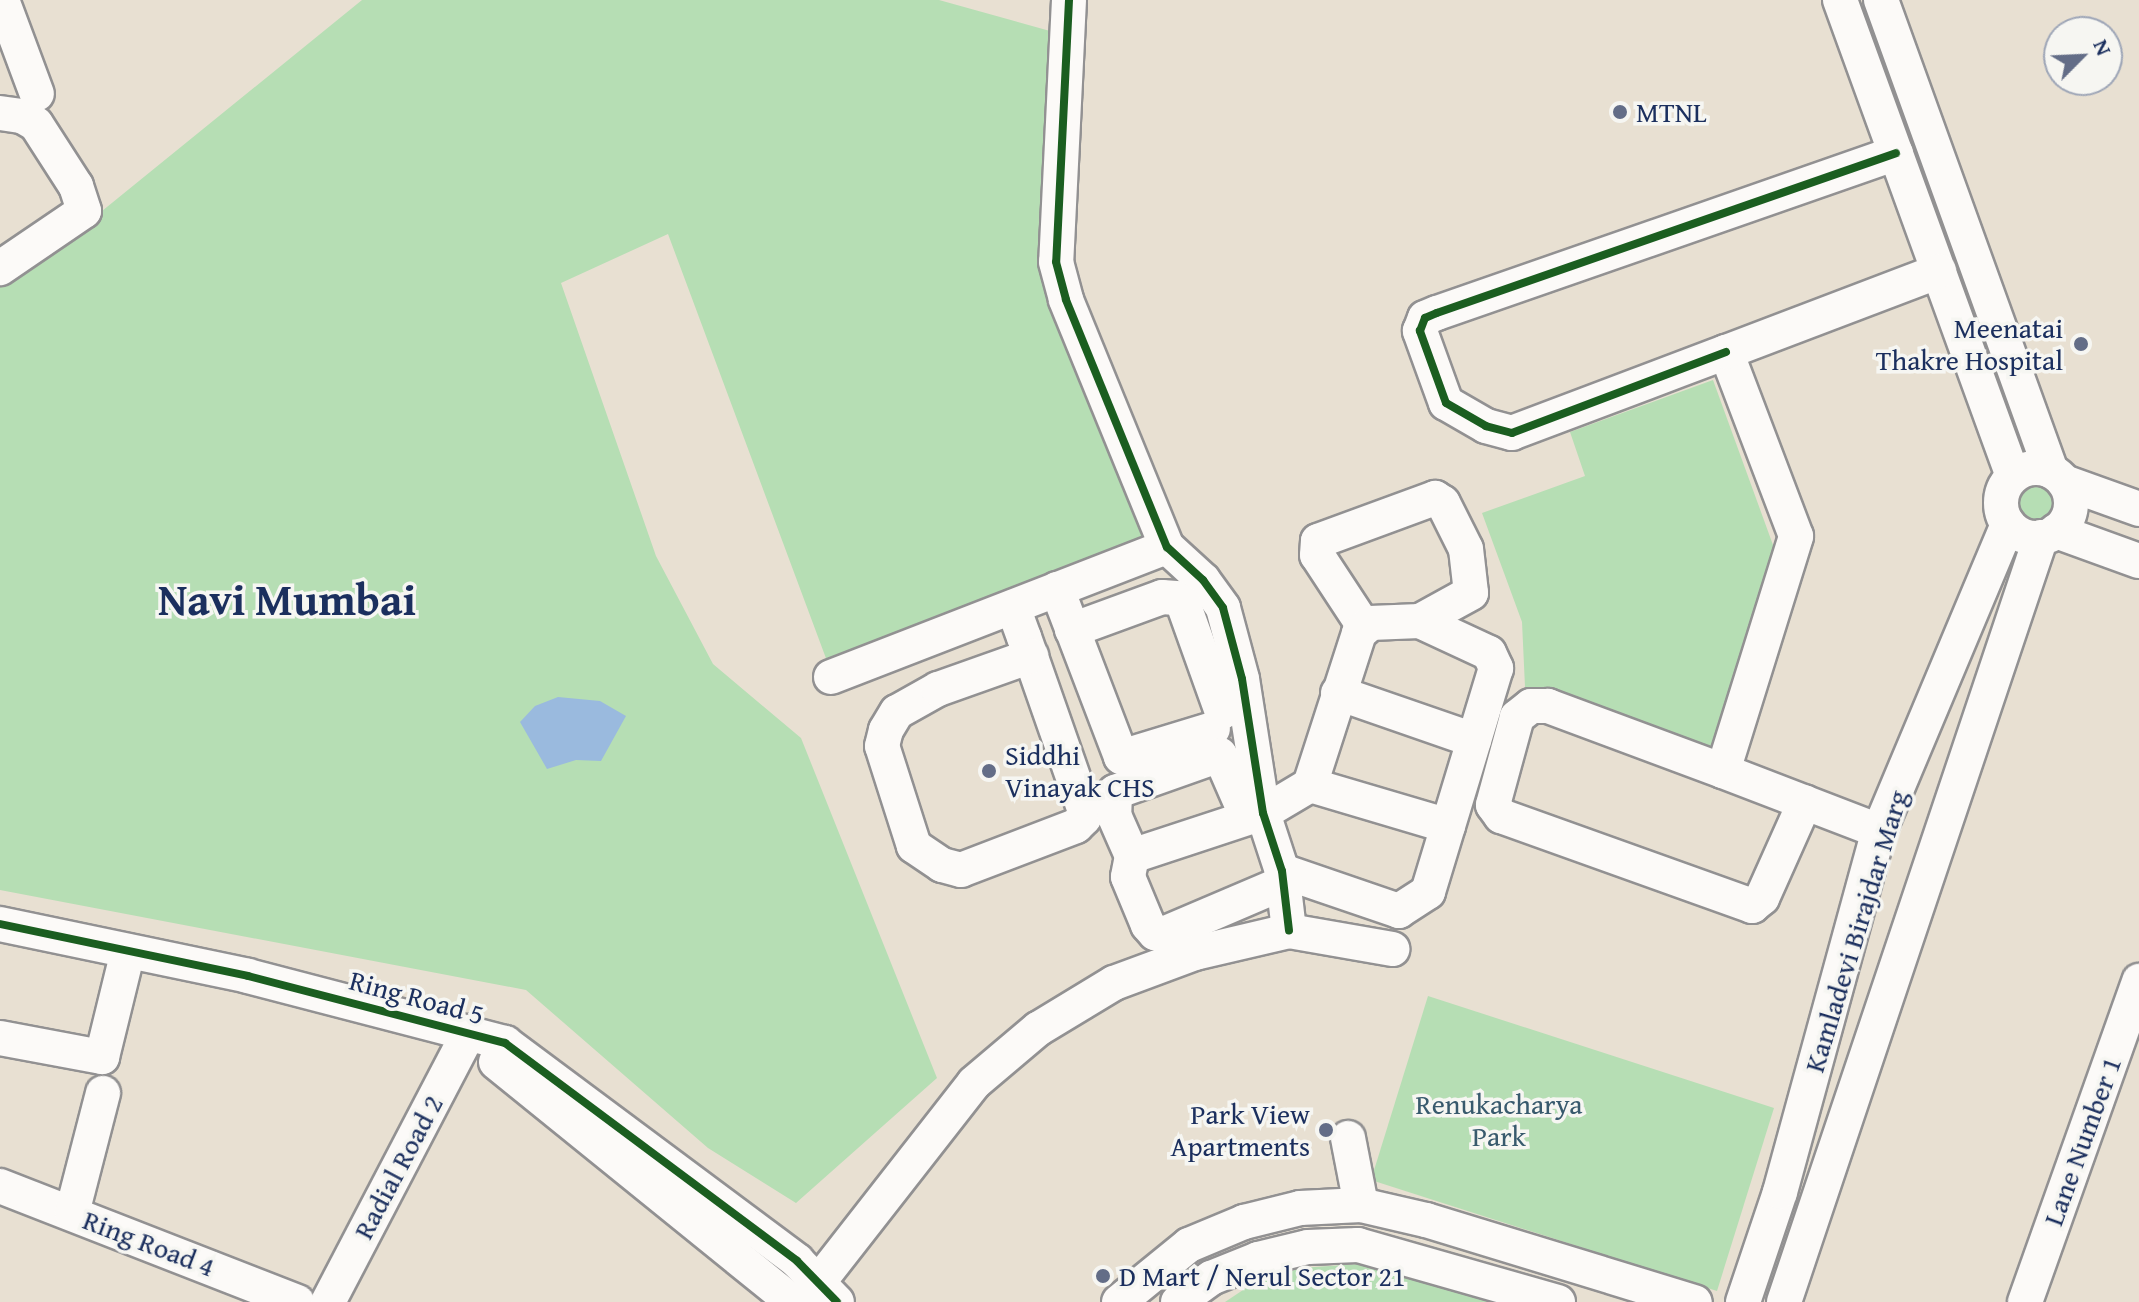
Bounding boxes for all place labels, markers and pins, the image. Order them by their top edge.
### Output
place label: MTNL [1636,95,1707,129]
marker: MTNL [1611,103,1629,121]
place label: Meenatai Thakre Hospital [1876,311,2063,377]
marker: Meenatai Thakre Hospital [2070,333,2092,355]
place label: Siddhi Vinayak CHS [1005,738,1155,804]
marker: Siddhi Vinayak CHS [980,762,998,780]
place label: Park View Apartments [1171,1097,1310,1163]
marker: Park View Apartments [1317,1121,1335,1139]
place label: D Mart / Nerul Sector 21 [1119,1259,1406,1293]
marker: D Mart / Nerul Sector 21 [1094,1267,1112,1285]

